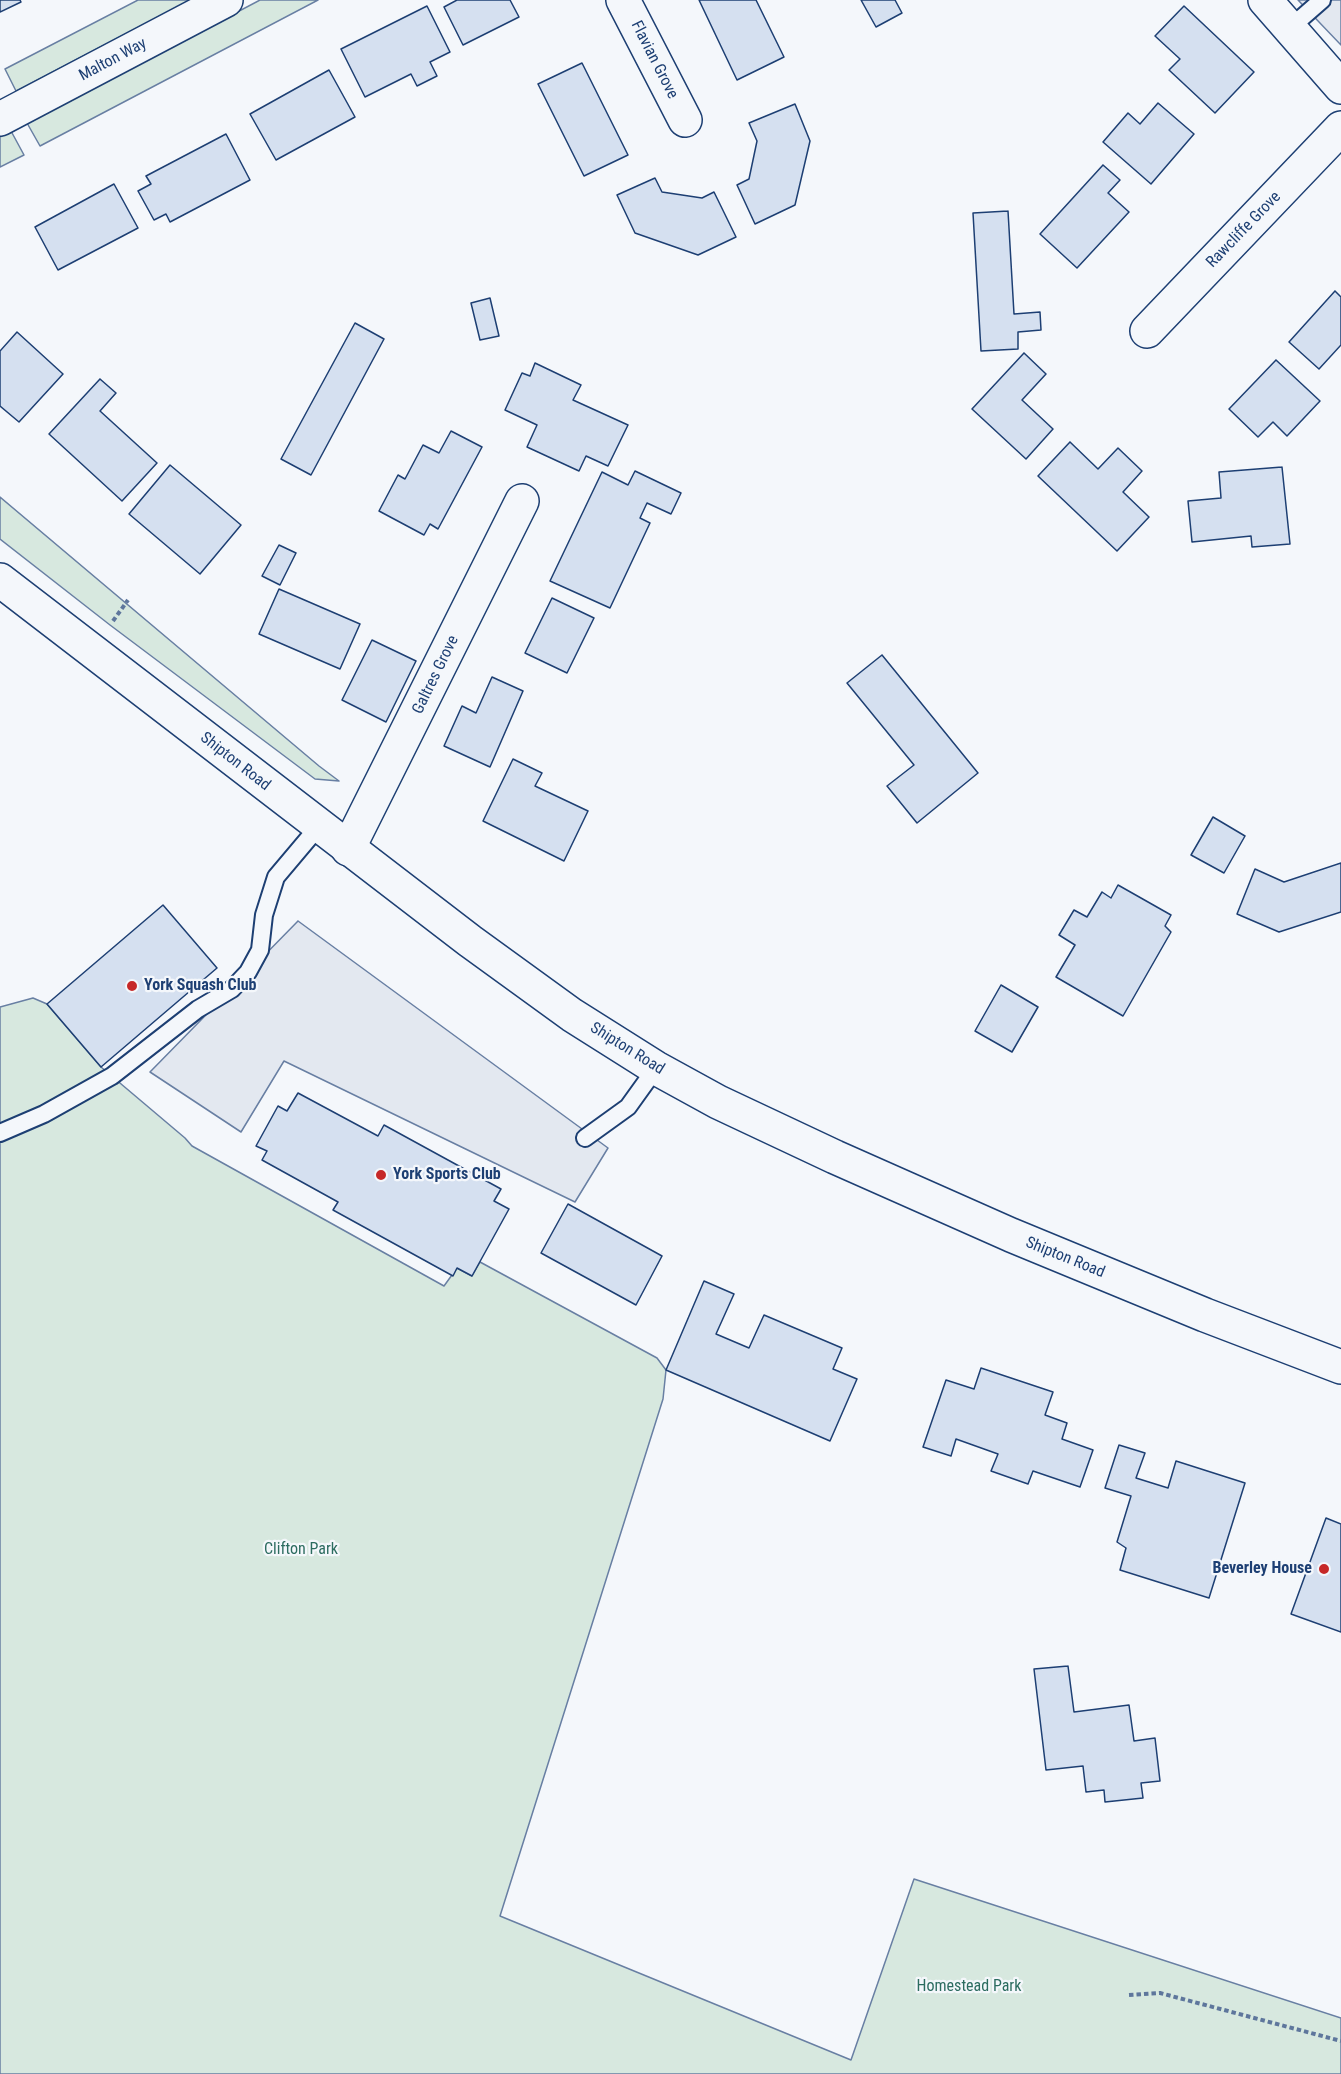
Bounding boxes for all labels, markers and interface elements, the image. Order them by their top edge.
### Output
street label: Flavian Grove [626,18,682,102]
street label: Malton Way [76,34,150,86]
street label: Rawcliffe Grove [1203,188,1285,272]
street label: Galtres Grove [409,633,463,717]
street label: Shipton Road [196,729,274,795]
place label: York Squash Club [144,976,257,996]
marker: York Squash Club [125,979,139,993]
street label: Shipton Road [586,1019,668,1079]
place label: York Sports Club [393,1165,501,1185]
marker: York Sports Club [374,1168,388,1182]
street label: Shipton Road [1023,1233,1107,1283]
park label: Clifton Park [264,1540,338,1560]
place label: Beverley House [1212,1559,1312,1579]
marker: Beverley House [1317,1562,1331,1576]
park label: Homestead Park [917,1977,1021,1997]

